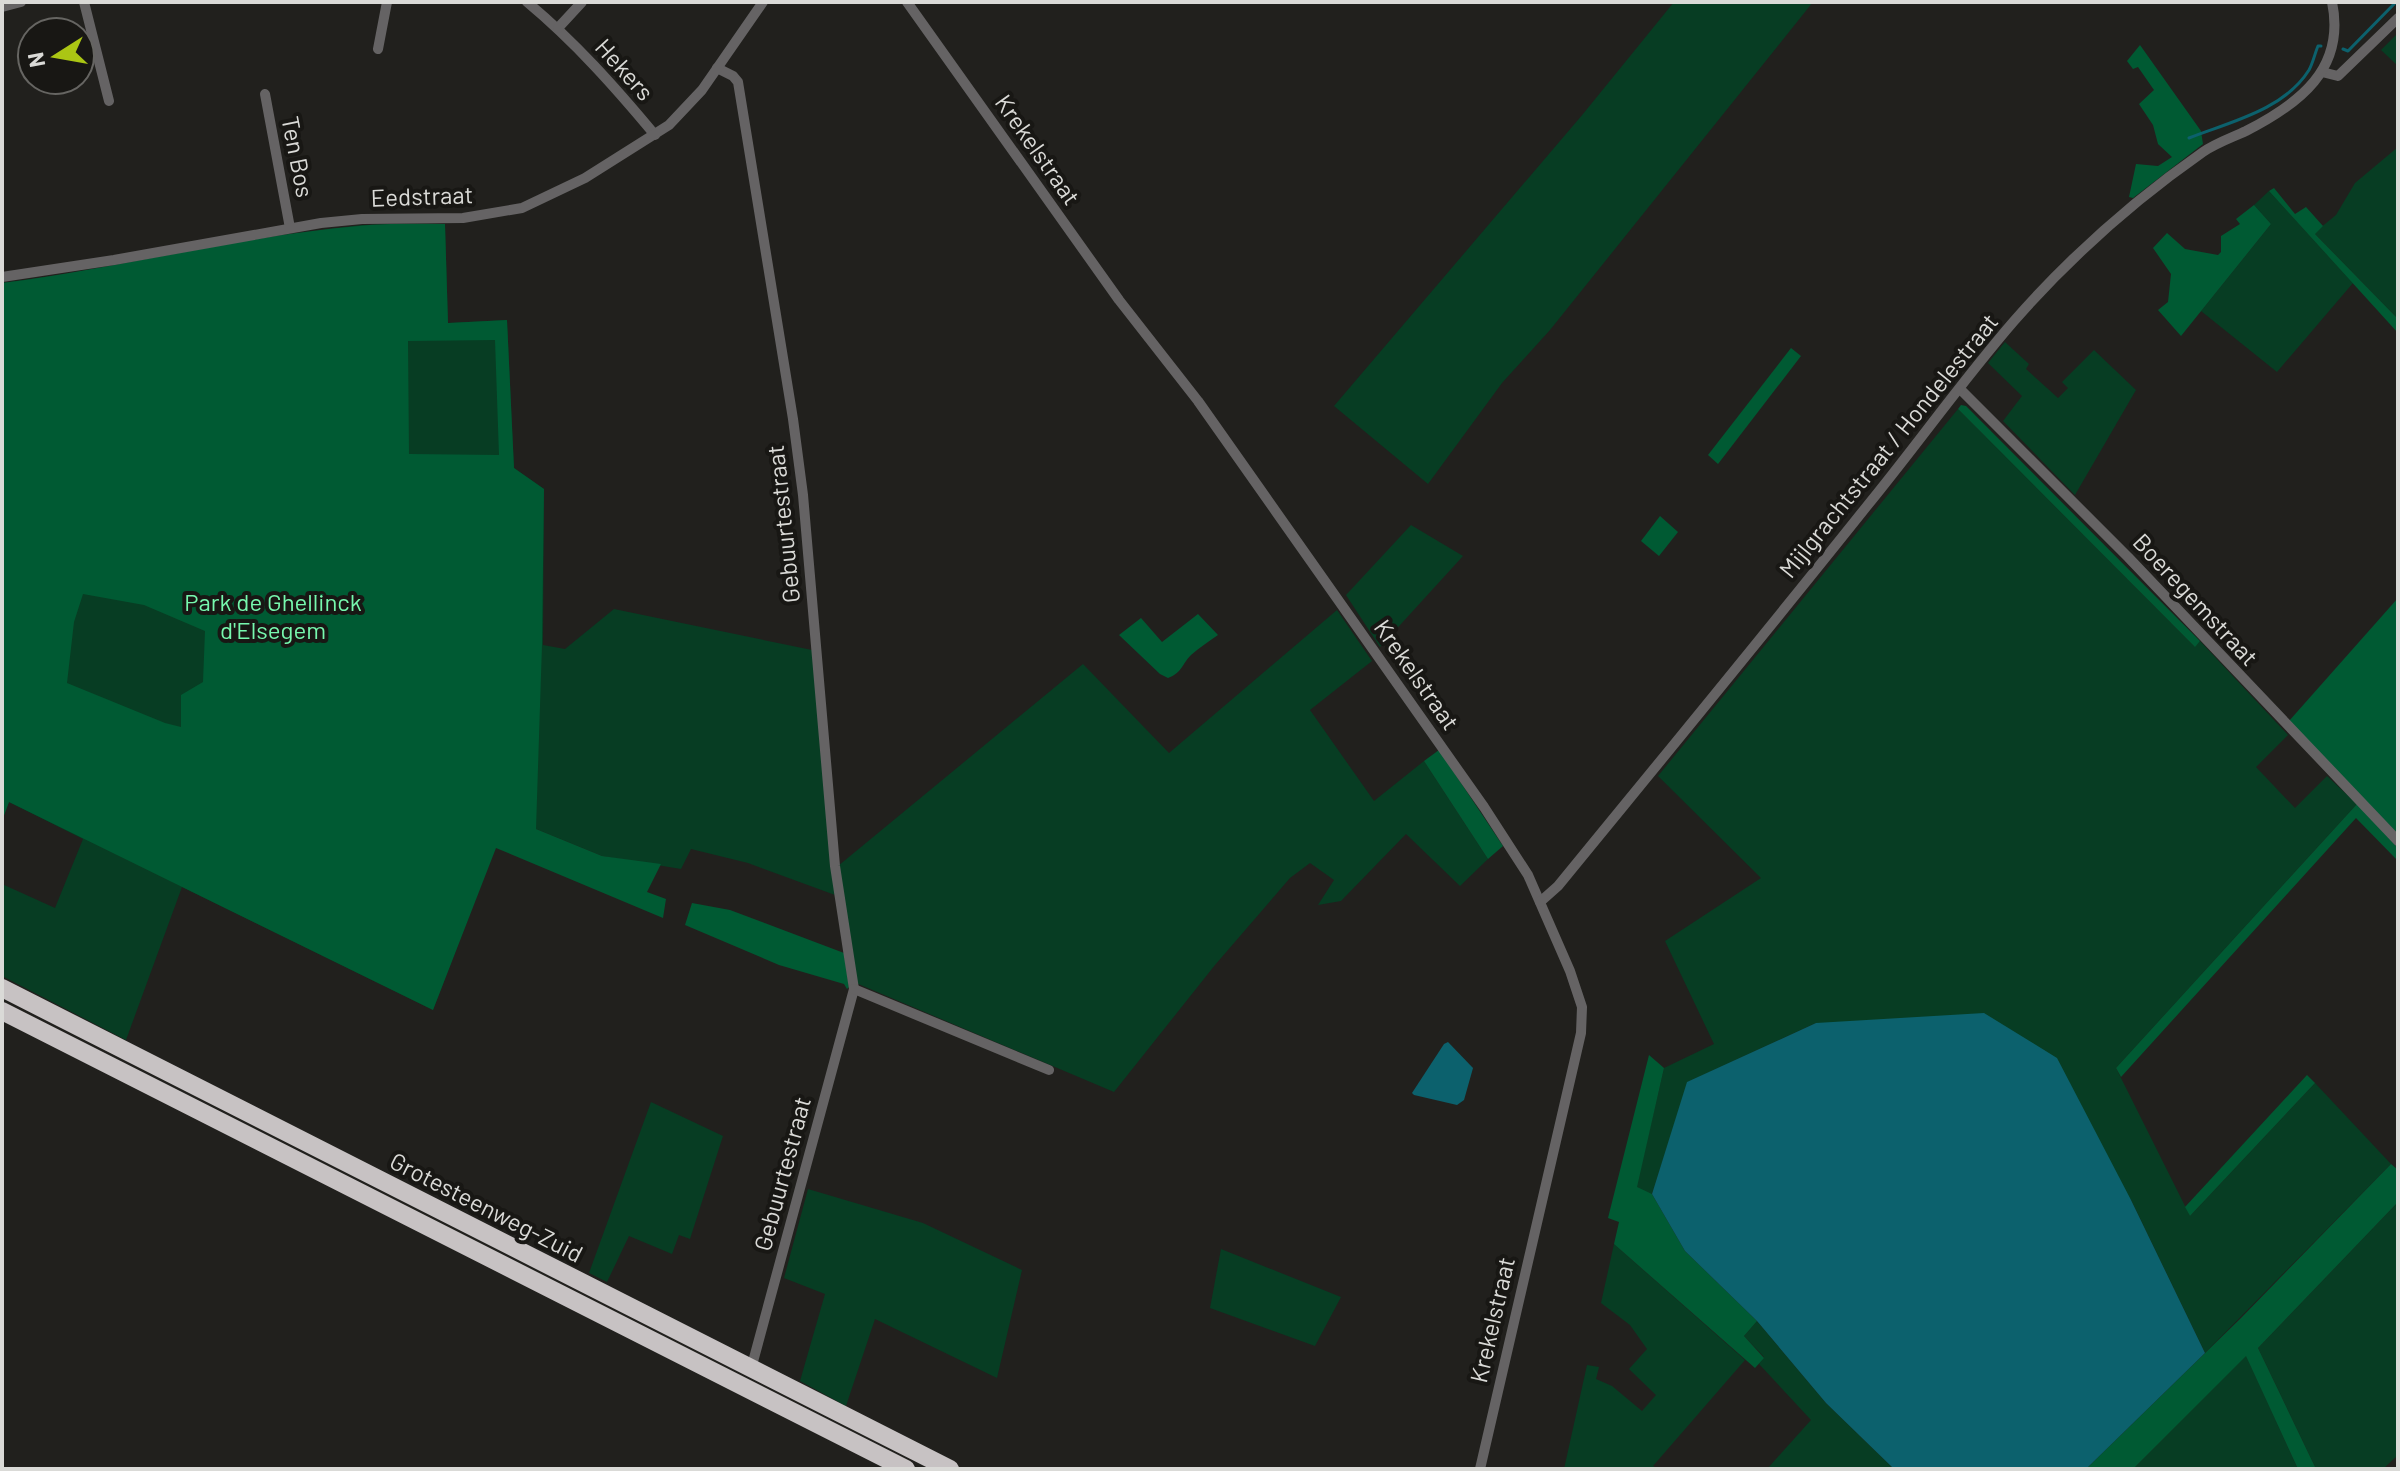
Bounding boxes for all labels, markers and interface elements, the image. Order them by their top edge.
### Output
north arrow [16,16,96,96]
street label: Hekers [590,32,660,106]
text: N [21,50,50,70]
street label: Krekelstraat [990,88,1087,210]
street label: Ten Bos [276,114,321,200]
street label: Eedstraat [370,179,474,212]
street label: Mijlgrachtstraat / Hondelestraat [1772,307,2003,583]
street label: Gebuurtestraat [760,444,805,604]
street label: Boeregemstraat [2128,527,2265,671]
park label: Park de Ghellinck d'Elsegem [184,587,362,644]
street label: Krekelstraat [1369,613,1466,735]
street label: Gebuurtestraat [747,1093,816,1254]
street label: Grotesteenweg-Zuid [385,1145,588,1268]
street label: Krekelstraat [1463,1254,1520,1385]

